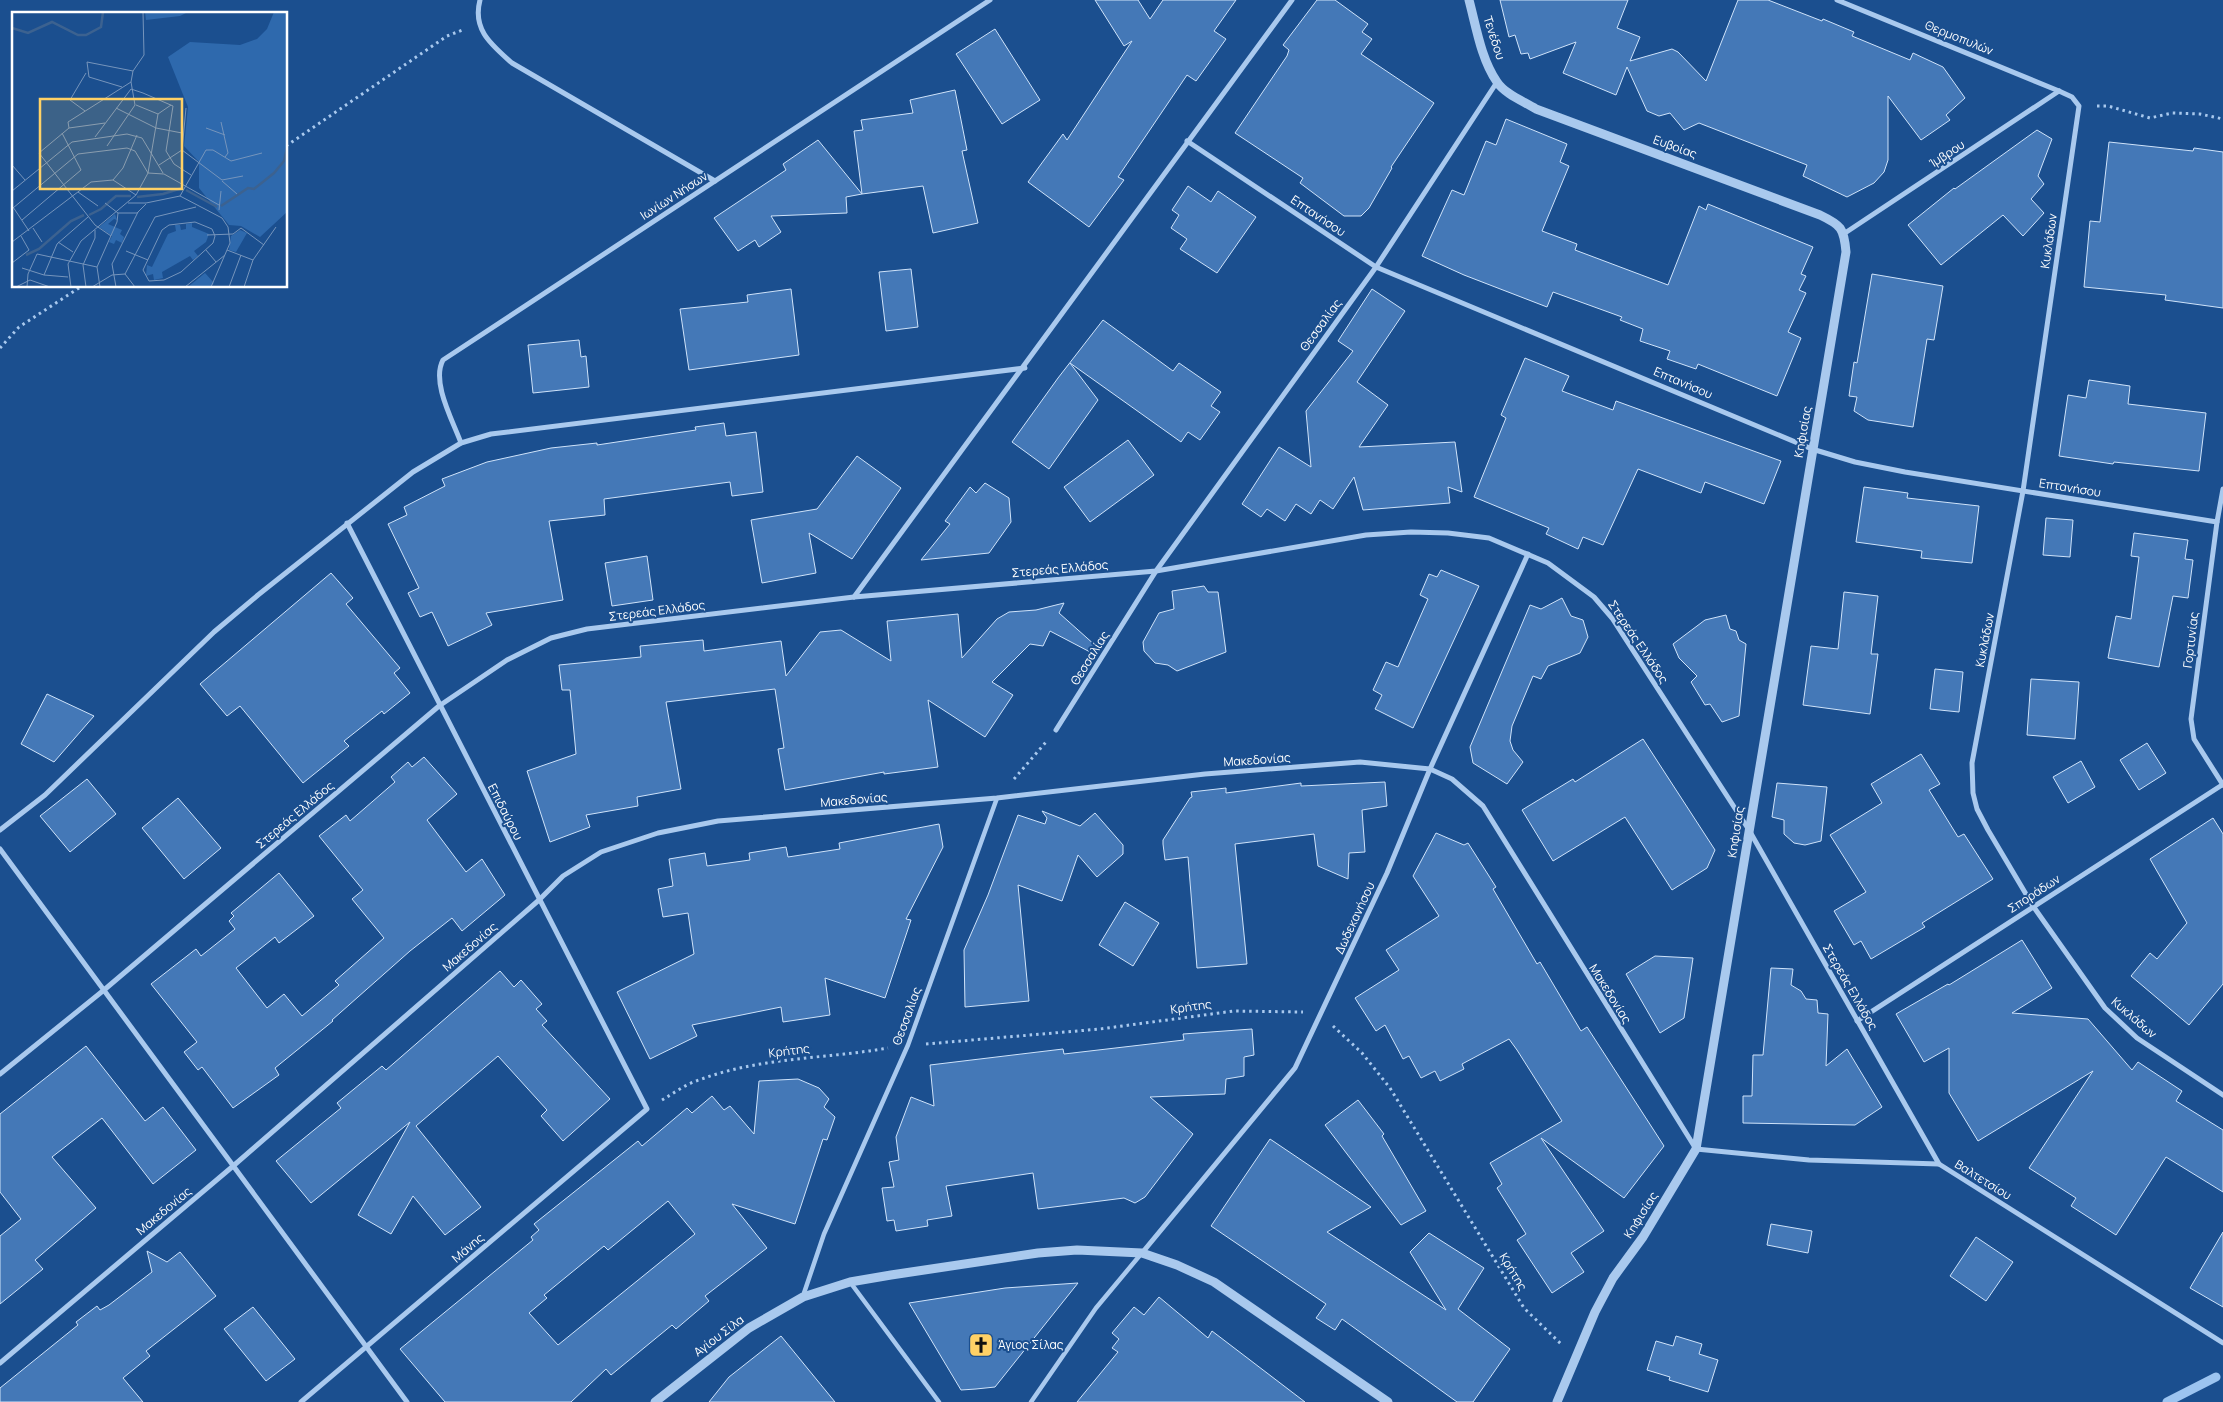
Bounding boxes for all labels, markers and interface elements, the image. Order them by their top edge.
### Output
inset map [12,12,288,288]
street label: Τενέδου [1479,14,1510,62]
street label: Θερμοπυλών [1923,16,1996,59]
street label: Ευβοίας [1651,131,1700,162]
street label: Ίμβρου [1926,136,1968,171]
street label: Ιωνίων Νήσων [637,167,711,224]
street label: Επτανήσου [1288,191,1349,240]
street label: Κυκλάδων [2036,212,2061,269]
street label: Θεσσαλίας [1296,295,1346,354]
street label: Επτανήσου [1651,363,1715,403]
street label: Κηφισίας [1790,404,1815,459]
street label: Επτανήσου [2038,474,2102,501]
street label: Στερεάς Ελλάδος [1011,556,1109,581]
street label: Στερεάς Ελλάδος [608,596,706,625]
street label: Στερεάς Ελλάδος [1604,597,1673,687]
street label: Γορτυνίας [2179,610,2202,669]
street label: Κυκλάδων [1971,611,1998,669]
street label: Θεσσαλίας [1066,627,1113,688]
street label: Μακεδονίας [1223,749,1291,770]
street label: Στερεάς Ελλάδος [252,777,338,852]
street label: Επιδαύρου [484,781,527,843]
street label: Μακεδονίας [820,788,889,811]
street label: Κηφισίας [1723,805,1748,859]
street label: Σποράδων [2004,870,2063,917]
street label: Δωδεκανήσου [1330,879,1379,957]
street label: Μακεδονίας [439,918,501,975]
street label: Στερεάς Ελλάδος [1819,940,1882,1033]
street label: Μακεδονίας [1585,961,1636,1027]
street label: Θεσσαλίας [888,984,925,1047]
street label: Κυκλάδων [2108,993,2161,1042]
street label: Κρήτης [1169,995,1213,1018]
street label: Κρήτης [767,1040,811,1061]
street label: Βαλτετσίου [1952,1155,2015,1204]
street label: Μακεδονίας [132,1182,195,1239]
street label: Κηφισίας [1620,1188,1662,1241]
street label: Μάνης [448,1229,488,1266]
street label: Κρήτης [1495,1250,1532,1294]
street label: Αγίου Σίλα [690,1311,747,1360]
church icon: Άγιος Σίλας [968,1332,994,1358]
place label: Άγιος Σίλας [998,1336,1064,1353]

